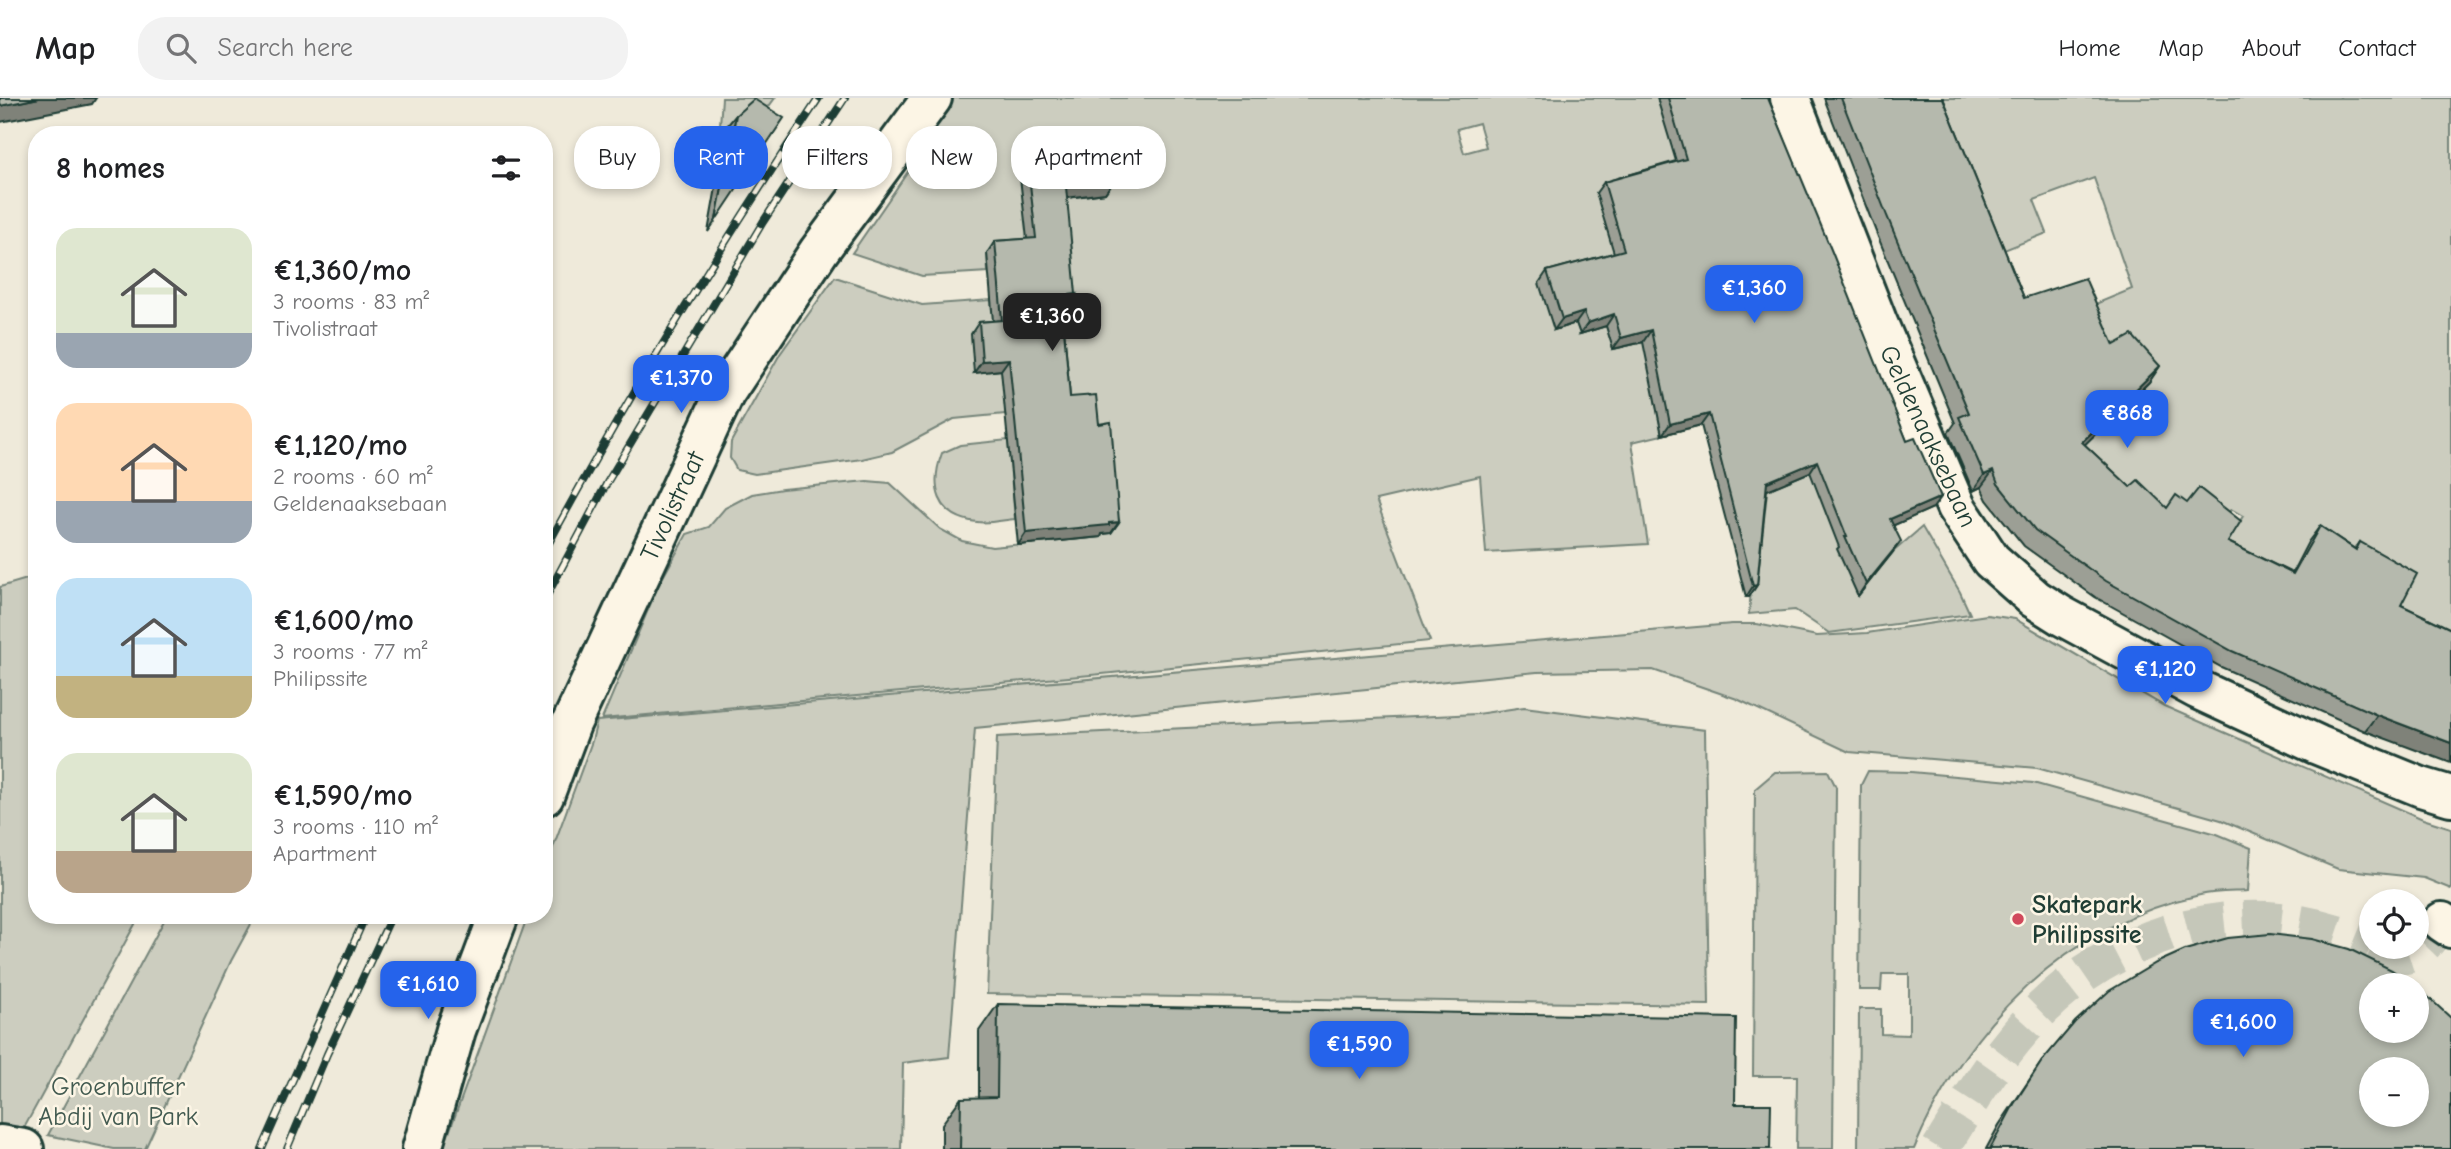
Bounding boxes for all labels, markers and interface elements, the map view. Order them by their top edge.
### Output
search box [138,17,628,80]
text: Map [35,29,96,67]
icon: search [162,29,200,67]
text: Search here [218,33,353,63]
text: Home [2059,34,2120,62]
text: Map [2158,34,2204,62]
text: About [2242,34,2300,62]
text: Contact [2338,34,2416,62]
chip: Buy [574,126,660,189]
chip: Rent [674,126,768,189]
chip: Filters [782,126,892,189]
chip: New [906,126,997,189]
chip: Apartment [1011,126,1166,189]
icon: filters [487,149,525,187]
text: 8 homes [56,151,165,186]
text: €1,360/mo [273,253,411,288]
icon: home [112,256,196,340]
pin: €1,360 [1697,266,1811,325]
text: €1,360 [1721,274,1787,301]
text: 3 rooms · 83 m² [273,288,429,315]
pin: €1,360 [995,294,1109,353]
text: €1,360 [1019,302,1085,329]
text: Tivolistraat [273,315,377,342]
street label: Geldenaaksebaan [1873,341,1983,532]
pin: €1,370 [624,356,738,415]
text: €1,370 [649,364,713,391]
pin: €868 [2086,390,2168,450]
text: €868 [2101,399,2153,426]
text: €1,120/mo [273,428,408,463]
icon: home [112,431,196,515]
street label: Tivolistraat [634,445,712,566]
text: 2 rooms · 60 m² [273,463,433,490]
text: Geldenaaksebaan [273,490,447,517]
text: €1,600/mo [273,603,414,638]
icon: home [112,606,196,690]
text: 3 rooms · 77 m² [273,638,428,665]
pin: €1,120 [2108,646,2222,706]
text: €1,120 [2134,655,2196,682]
text: Philipssite [273,665,368,692]
text: €1,590/mo [273,778,413,813]
icon: home [112,781,196,865]
text: 3 rooms · 110 m² [273,813,438,840]
text: Apartment [273,840,376,867]
map controls [2359,889,2429,1127]
button: locate [2359,889,2429,959]
place label: Skatepark Philipssite [2032,890,2143,950]
marker: Skatepark Philipssite [2010,911,2026,927]
pin: €1,610 [371,962,485,1021]
text: €1,610 [396,970,460,997]
button: + [2359,973,2429,1043]
pin: €1,600 [2186,1000,2300,1059]
text: €1,600 [2209,1008,2277,1035]
pin: €1,590 [1302,1021,1416,1081]
text: €1,590 [1326,1030,1392,1057]
button: − [2359,1057,2429,1127]
park label: Groenbuffer Abdij van Park [38,1072,198,1132]

